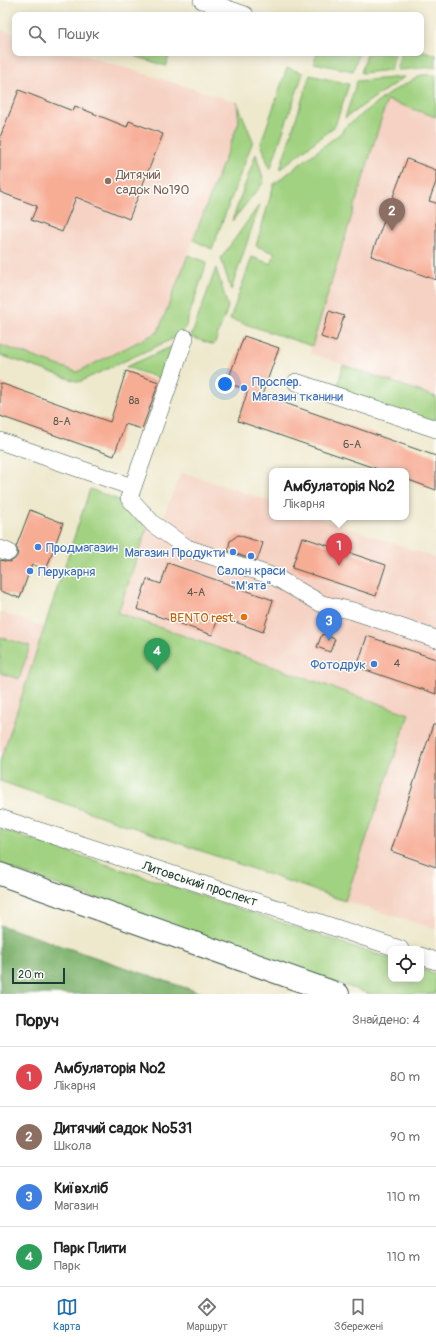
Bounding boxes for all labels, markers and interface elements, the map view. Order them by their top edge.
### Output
search box [12,12,424,56]
icon: search [26,23,48,45]
text: Пошук [58,25,100,44]
place label: Дитячий садок №190 [115,167,190,198]
marker: Дитячий садок №190 [103,176,113,186]
pin: 2 [379,198,405,231]
your location [215,374,235,394]
place label: Проспер. Магазин тканини [252,374,343,405]
marker: Проспер. Магазин тканини [239,383,249,393]
house number: 8а [129,394,139,407]
house number: 8-А [53,415,71,428]
house number: 6-А [343,438,361,451]
popup [269,468,409,520]
text: Амбулаторія №2 [283,477,395,496]
text: Лікарня [283,496,325,512]
pin: 1 [326,533,352,566]
place label: Продмагазин [46,540,118,556]
marker: Продмагазин [33,542,43,552]
place label: Магазин Продукти [124,545,225,561]
marker: Магазин Продукти [228,547,238,557]
marker: Салон краси "М'ята" [246,551,256,561]
place label: Салон краси "М'ята" [217,563,285,594]
place label: Перукарня [38,564,95,580]
marker: Перукарня [25,566,35,576]
house number: 4-А [187,586,205,599]
pin: 3 [316,608,342,641]
place label: BENTO rest. [170,610,236,626]
marker: BENTO rest. [239,612,249,622]
pin: 4 [144,638,170,671]
place label: Фотодрук [311,657,366,673]
house number: 4 [394,657,401,670]
marker: Фотодрук [369,659,379,669]
street label: Литовський проспект [139,857,260,910]
map controls [388,946,424,982]
button: locate [388,946,424,982]
scale bar [12,966,65,985]
text: 20 m [18,968,44,981]
text: Поруч [16,1010,59,1031]
text: Знайдено: 4 [352,1012,420,1028]
text: Амбулаторія №2 [54,1059,166,1078]
text: 1 [26,1069,32,1085]
text: 80 m [390,1069,420,1085]
text: Лікарня [54,1078,96,1094]
text: Дитячий садок №531 [54,1119,192,1138]
text: 2 [25,1129,33,1145]
text: 90 m [390,1129,420,1145]
text: Школа [54,1138,91,1154]
text: Київхліб [54,1179,108,1198]
text: 3 [25,1189,33,1205]
text: 110 m [387,1189,420,1205]
text: Магазин [54,1198,98,1214]
text: Парк Плити [54,1239,126,1258]
text: 4 [25,1249,33,1265]
text: 110 m [387,1249,420,1265]
text: Парк [54,1258,81,1274]
tab: Карта [53,1296,80,1333]
tab: Маршрут [186,1296,228,1333]
tab: Збережені [334,1296,383,1333]

